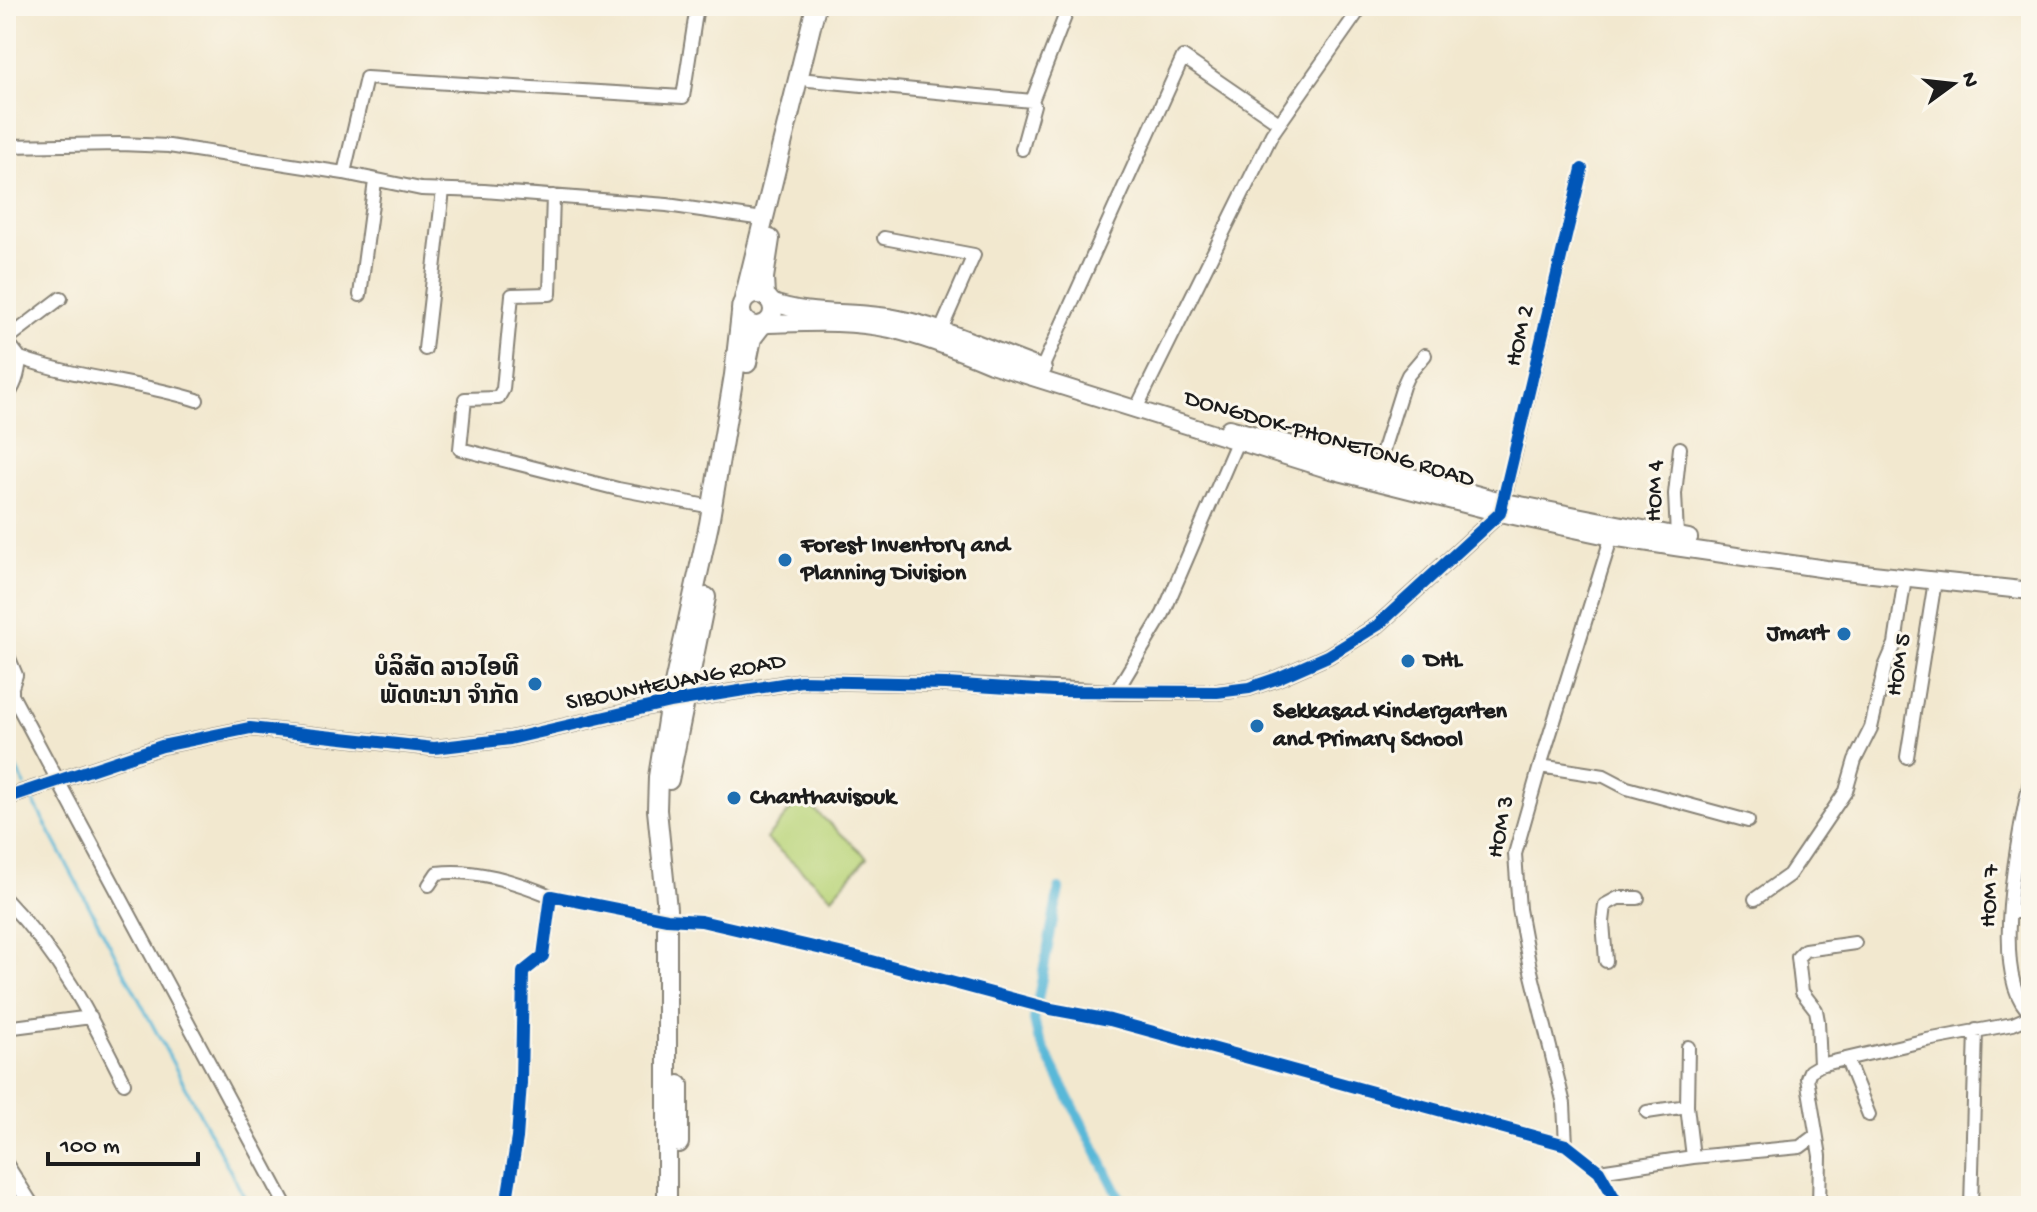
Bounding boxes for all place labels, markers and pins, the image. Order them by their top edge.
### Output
place label: Forest Inventory and Planning Division [799,532,1012,589]
marker: Forest Inventory and Planning Division [776,551,794,569]
place label: Jmart [1766,620,1830,649]
marker: Jmart [1835,625,1853,643]
place label: DHL [1422,647,1464,676]
place label: ບໍລິສັດ ລາວໄອທີ ພັດທະນາ ຈຳກັດ [374,652,519,713]
marker: DHL [1399,652,1417,670]
marker: ບໍລິສັດ ລາວໄອທີ ພັດທະນາ ຈຳກັດ [526,675,544,693]
place label: Sekkasad Kindergarten and Primary School [1272,698,1508,755]
marker: Sekkasad Kindergarten and Primary School [1248,717,1266,735]
place label: Chanthavisouk [750,784,899,813]
marker: Chanthavisouk [725,789,743,807]

